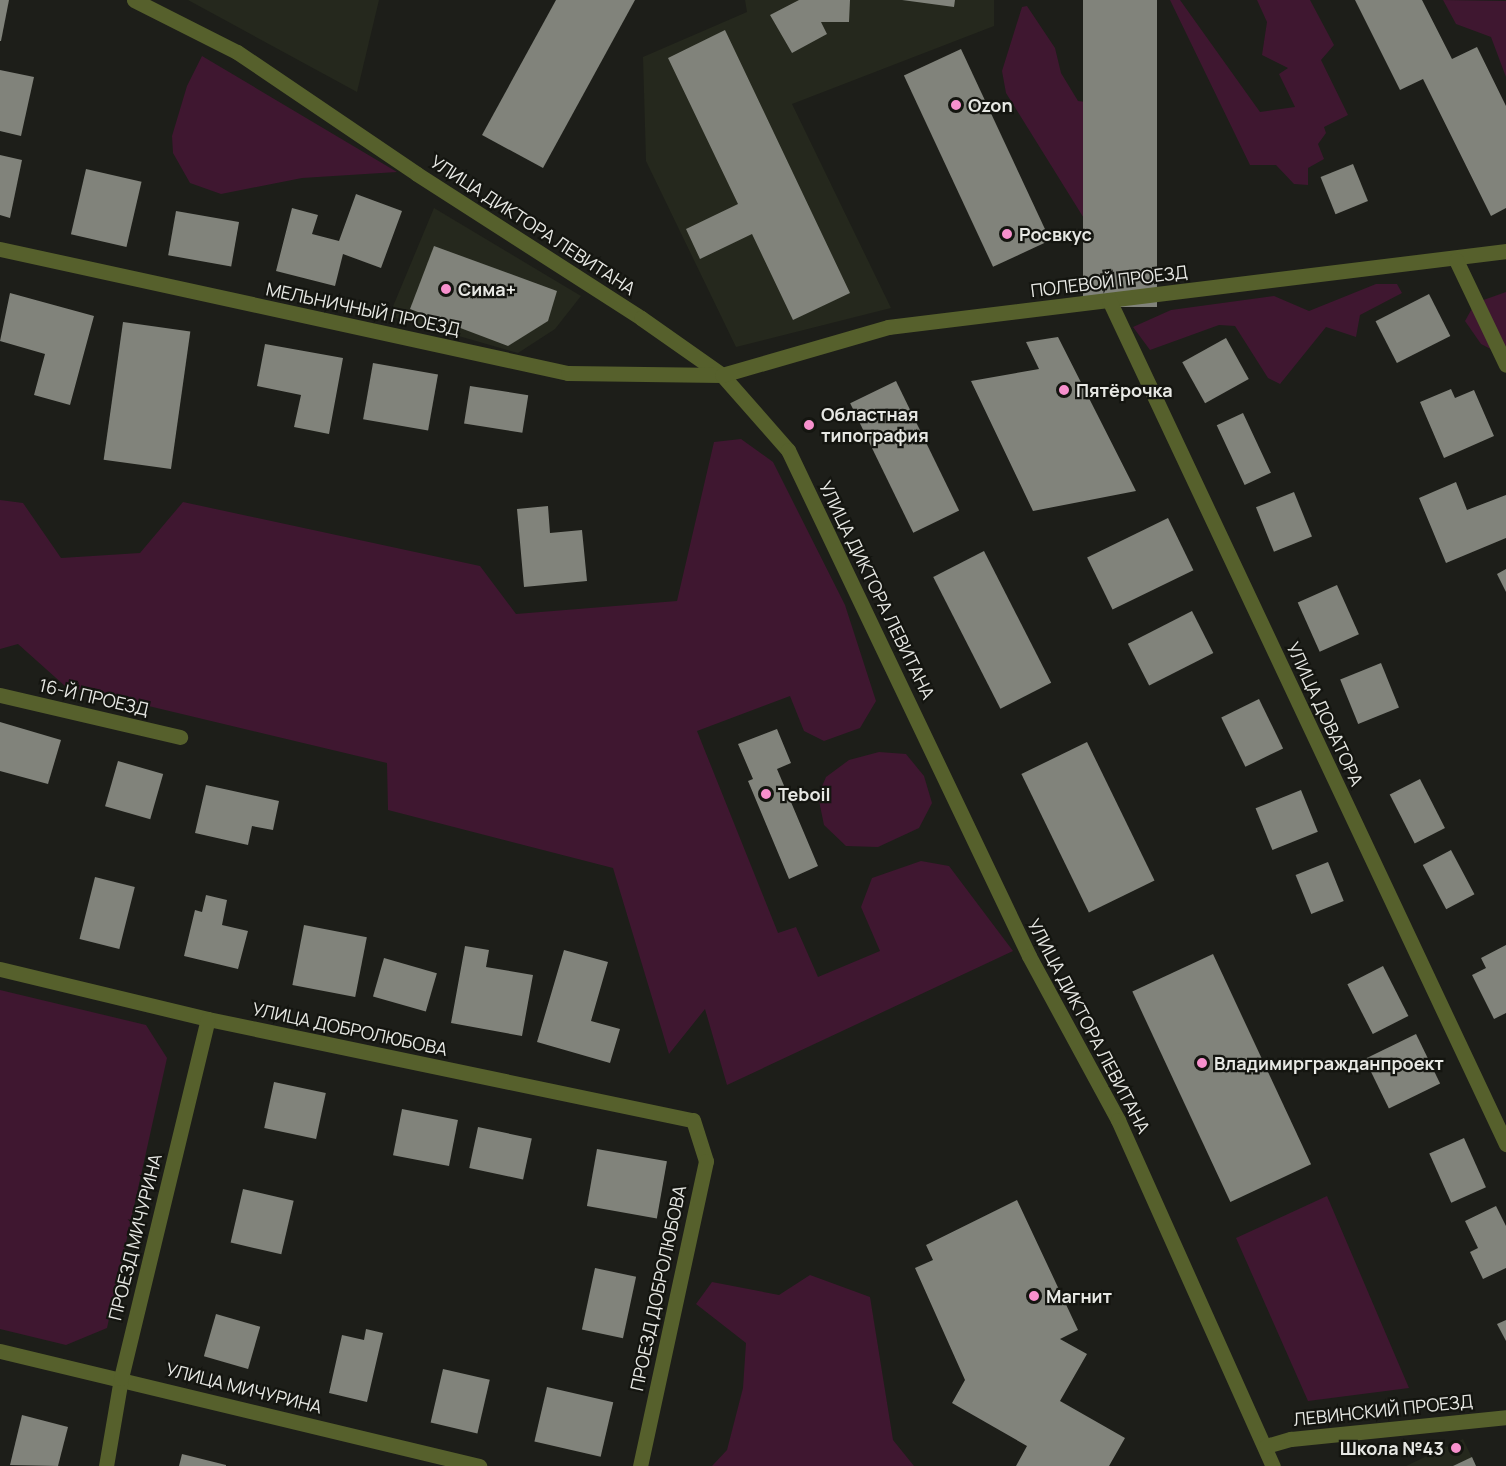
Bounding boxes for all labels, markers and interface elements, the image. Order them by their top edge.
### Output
place label: Ozon [968,94,1013,116]
marker: Ozon [949,98,963,112]
street label: УЛИЦА ДИКТОРА ЛЕВИТАНА [426,151,640,299]
place label: Росвкус [1019,223,1092,245]
marker: Росвкус [1000,227,1014,241]
street label: ПОЛЕВОЙ ПРОЕЗД [1029,261,1189,301]
street label: МЕЛЬНИЧНЫЙ ПРОЕЗД [264,278,462,340]
place label: Сима+ [458,278,516,300]
marker: Сима+ [439,282,453,296]
place label: Пятёрочка [1076,379,1173,401]
marker: Пятёрочка [1057,383,1071,397]
place label: Областная типография [821,404,929,446]
marker: Областная типография [802,418,816,432]
street label: УЛИЦА ДИКТОРА ЛЕВИТАНА [815,477,939,703]
street label: УЛИЦА ДОВАТОРА [1282,639,1368,789]
street label: 16-Й ПРОЕЗД [37,674,151,720]
place label: Teboil [778,783,831,805]
marker: Teboil [759,787,773,801]
street label: УЛИЦА ДИКТОРА ЛЕВИТАНА [1023,915,1155,1137]
street label: УЛИЦА ДОБРОЛЮБОВА [250,998,450,1060]
place label: Владимиргражданпроект [1214,1052,1444,1074]
marker: Владимиргражданпроект [1195,1056,1209,1070]
street label: ПРОЕЗД МИЧУРИНА [104,1151,166,1323]
street label: ПРОЕЗД ДОБРОЛЮБОВА [626,1183,690,1393]
place label: Магнит [1046,1285,1112,1307]
marker: Магнит [1027,1289,1041,1303]
street label: УЛИЦА МИЧУРИНА [164,1358,324,1418]
street label: ЛЕВИНСКИЙ ПРОЕЗД [1292,1390,1474,1430]
place label: Школа №43 [1340,1437,1444,1459]
marker: Школа №43 [1449,1441,1463,1455]

